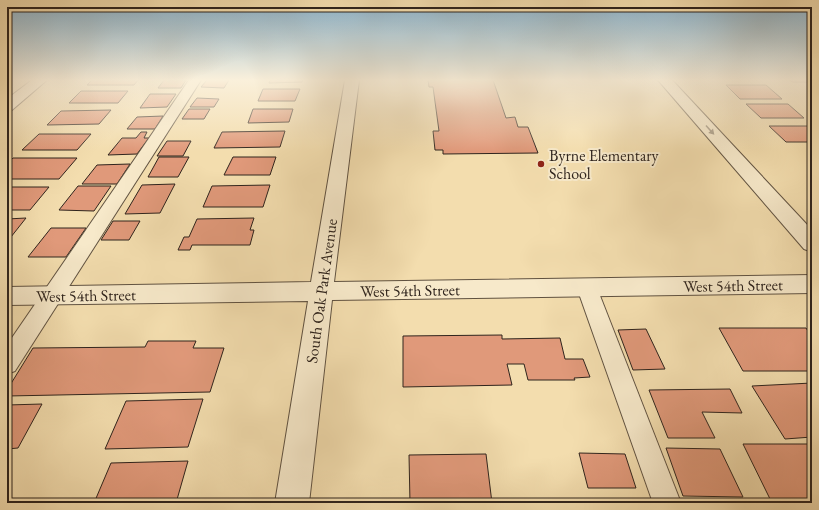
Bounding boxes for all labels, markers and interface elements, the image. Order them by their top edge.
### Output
one-way arrow [705,125,714,134]
place label: Byrne Elementary School [549,145,660,184]
marker: Byrne Elementary School [536,159,546,169]
street label: South Oak Park Avenue [301,217,342,365]
street label: West 54th Street [683,274,783,297]
street label: West 54th Street [360,279,460,302]
street label: West 54th Street [36,284,136,307]

